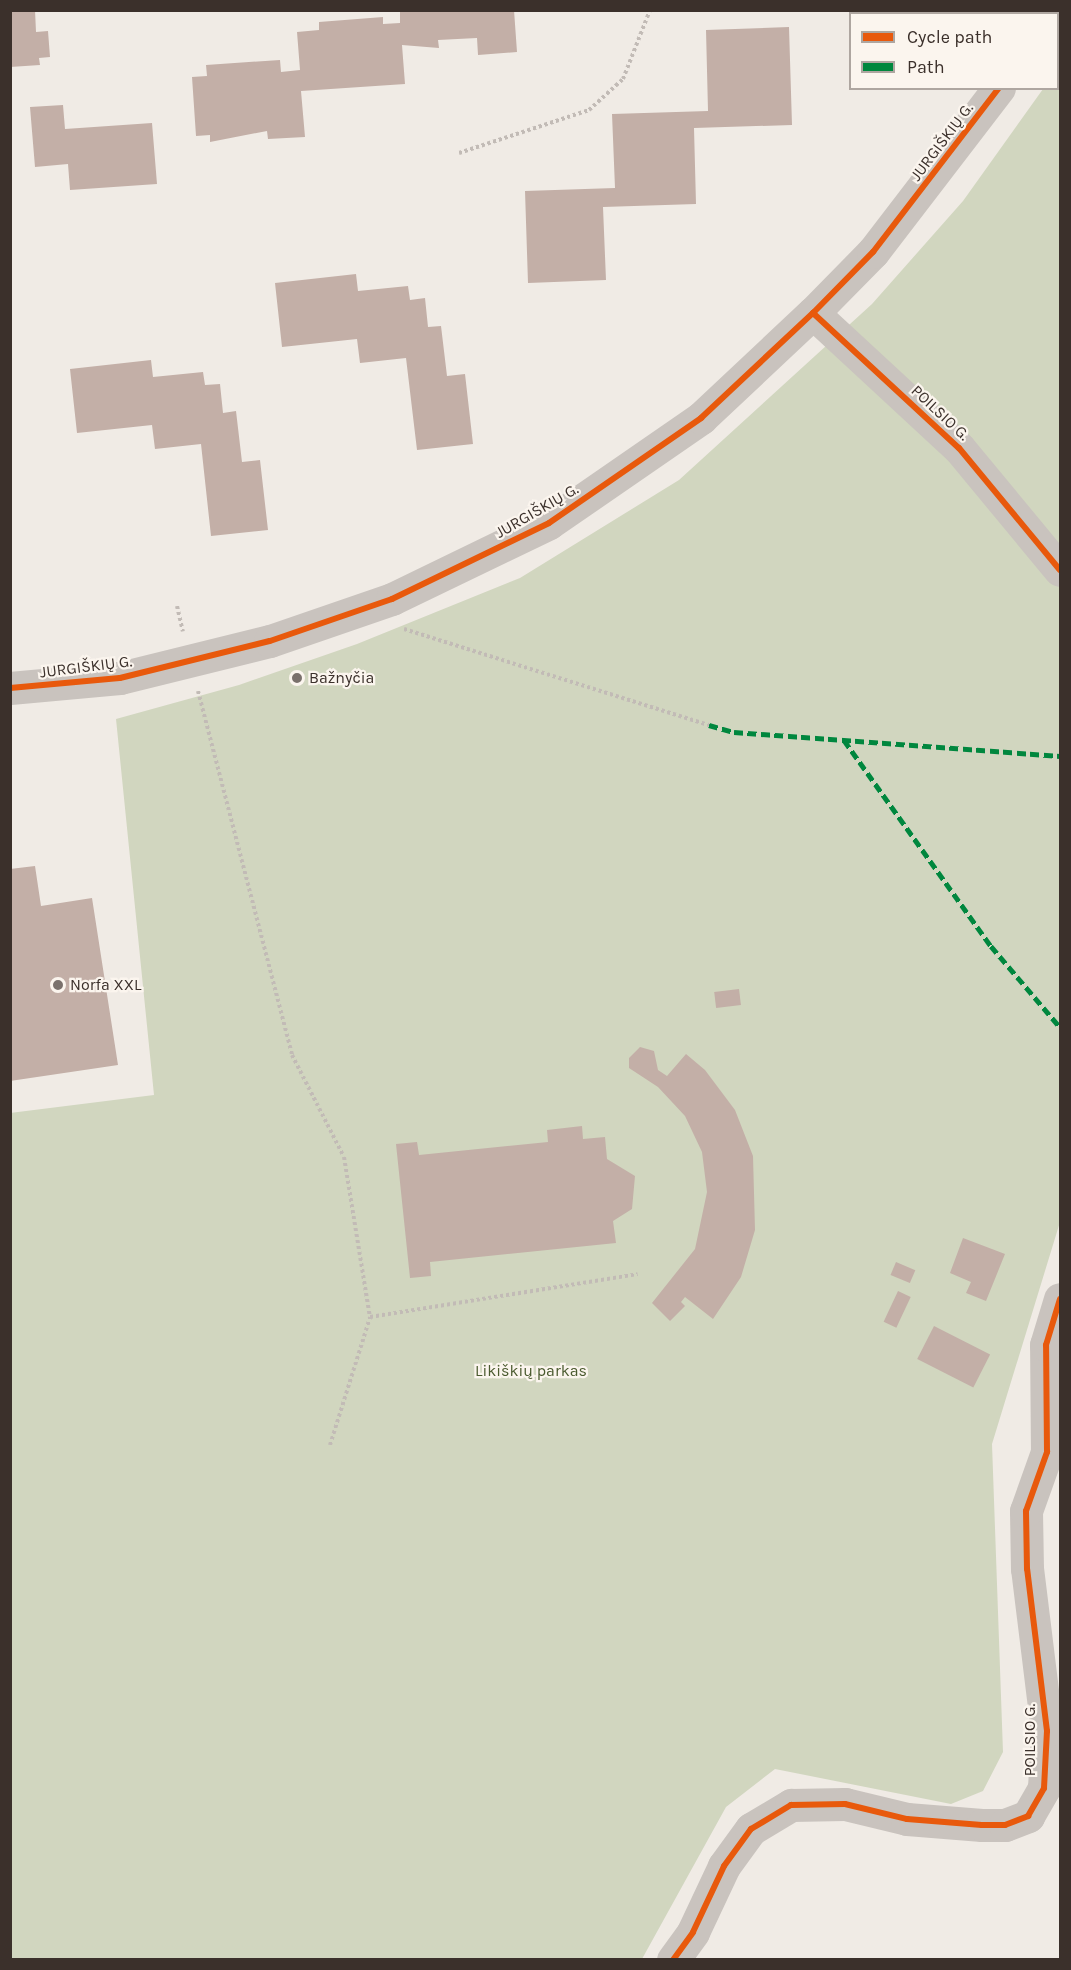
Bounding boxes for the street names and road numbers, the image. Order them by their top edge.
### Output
street label: JURGIŠKIŲ G. [906,99,978,185]
street label: POILSIO G. [907,381,973,445]
street label: JURGIŠKIŲ G. [492,479,582,543]
street label: JURGIŠKIŲ G. [39,652,133,682]
street label: POILSIO G. [1020,1704,1040,1776]

